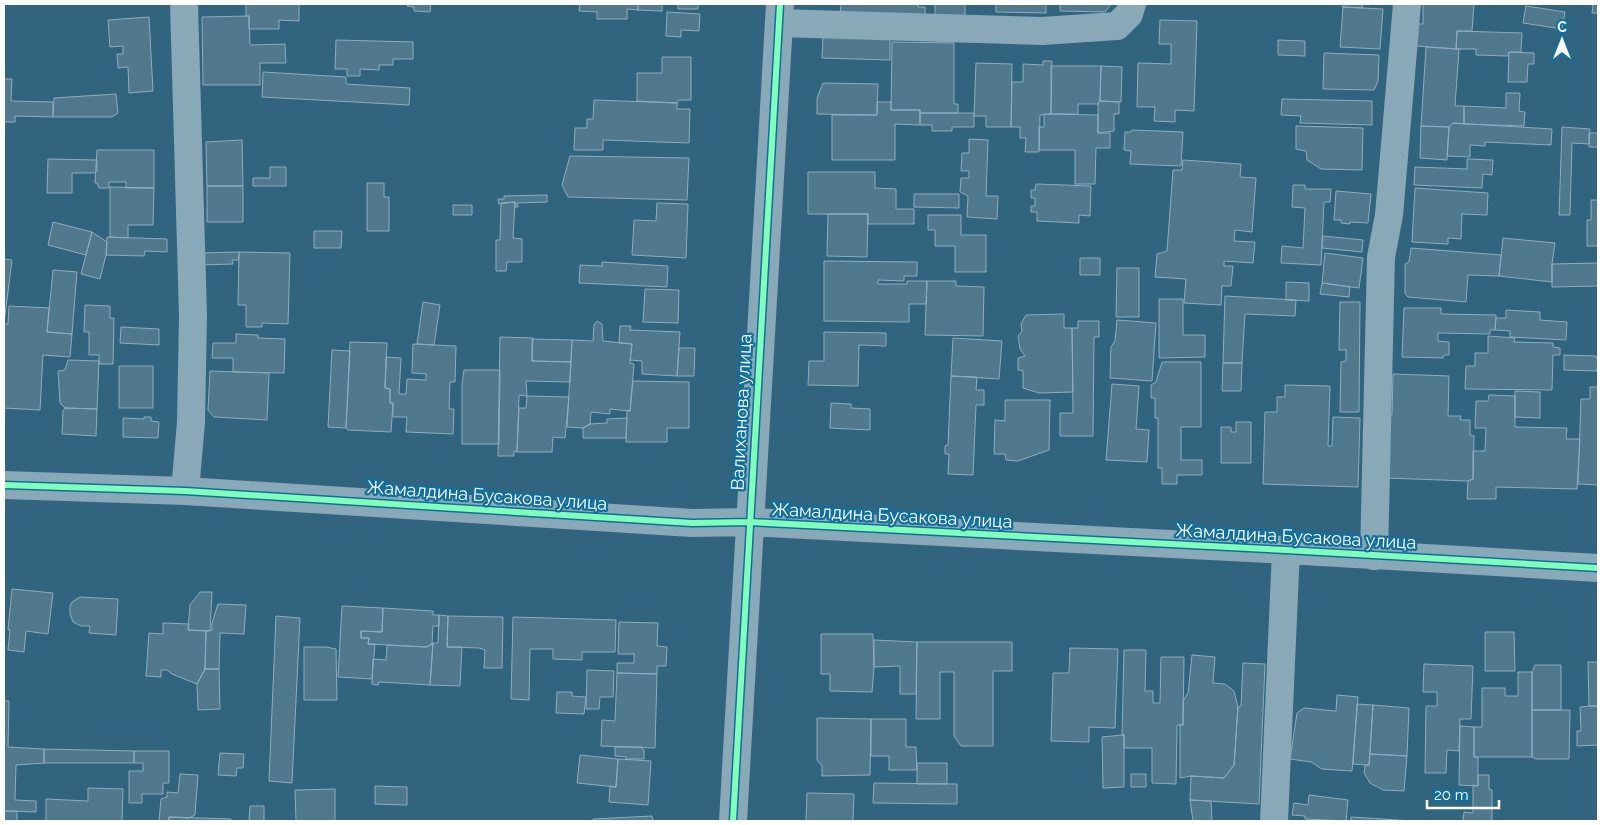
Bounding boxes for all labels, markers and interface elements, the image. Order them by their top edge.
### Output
north arrow [1537,15,1587,65]
text: С [1557,19,1567,35]
street label: Валиханова улица [726,333,756,491]
street label: Жамалдина Бусакова улица [366,476,608,514]
street label: Жамалдина Бусакова улица [771,498,1013,532]
street label: Жамалдина Бусакова улица [1175,519,1417,553]
scale bar [1427,778,1500,810]
text: 20 m [1434,786,1469,804]

